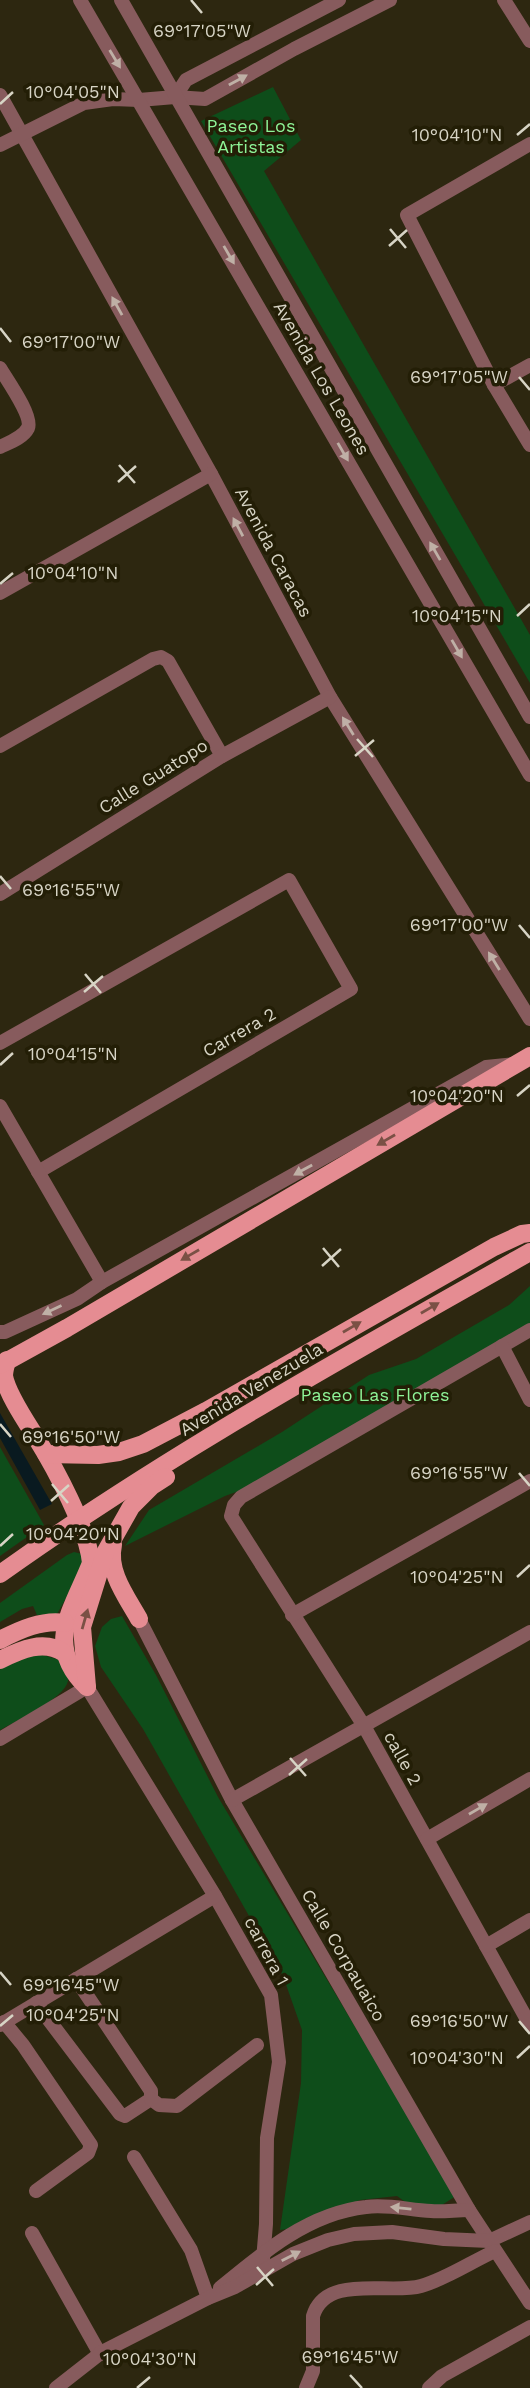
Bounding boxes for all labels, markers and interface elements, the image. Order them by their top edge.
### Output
text: 69°17'05"W [153,20,251,41]
one-way arrow [108,49,121,68]
one-way arrow [228,74,248,86]
text: 10°04'05"N [26,81,120,102]
park label: Paseo Los Artistas [207,115,295,157]
text: 10°04'10"N [412,124,502,145]
one-way arrow [223,246,235,265]
one-way arrow [111,296,123,315]
street label: Avenida Los Leones [269,298,375,458]
text: 69°17'00"W [22,331,120,352]
text: 69°17'05"W [410,366,508,387]
one-way arrow [337,443,349,462]
street label: Avenida Caracas [231,484,317,620]
one-way arrow [233,516,245,536]
one-way arrow [429,541,441,561]
text: 10°04'10"N [28,562,118,583]
text: 10°04'15"N [412,605,502,626]
one-way arrow [451,640,463,659]
one-way arrow [342,716,355,736]
street label: Calle Guatopo [95,734,211,818]
text: 69°16'55"W [22,879,120,900]
text: 69°17'00"W [410,914,508,935]
one-way arrow [488,951,501,970]
street label: Carrera 2 [199,1003,279,1061]
text: 10°04'15"N [28,1043,118,1064]
text: 10°04'20"N [410,1085,504,1106]
one-way arrow [377,1134,396,1146]
one-way arrow [293,1164,313,1176]
one-way arrow [181,1249,200,1261]
one-way arrow [421,1302,440,1314]
one-way arrow [42,1305,63,1316]
one-way arrow [343,1321,362,1333]
street label: Avenida Venezuela [176,1338,326,1440]
park label: Paseo Las Flores [301,1384,449,1405]
text: 69°16'50"W [22,1426,120,1447]
text: 69°16'55"W [410,1462,508,1483]
text: 10°04'20"N [26,1523,120,1544]
text: 10°04'25"N [410,1566,504,1587]
one-way arrow [81,1609,91,1630]
street label: calle 2 [380,1727,426,1789]
one-way arrow [469,1803,488,1815]
street label: Calle Corpauaico [298,1885,390,2025]
street label: carrera 1 [240,1913,294,1989]
text: 69°16'45"W [23,1974,119,1995]
text: 10°04'25"N [26,2004,120,2025]
text: 69°16'50"W [410,2010,508,2031]
text: 10°04'30"N [410,2047,504,2068]
one-way arrow [390,2202,412,2213]
one-way arrow [281,2250,301,2262]
text: 69°16'45"W [302,2346,398,2367]
text: 10°04'30"N [103,2348,197,2369]

